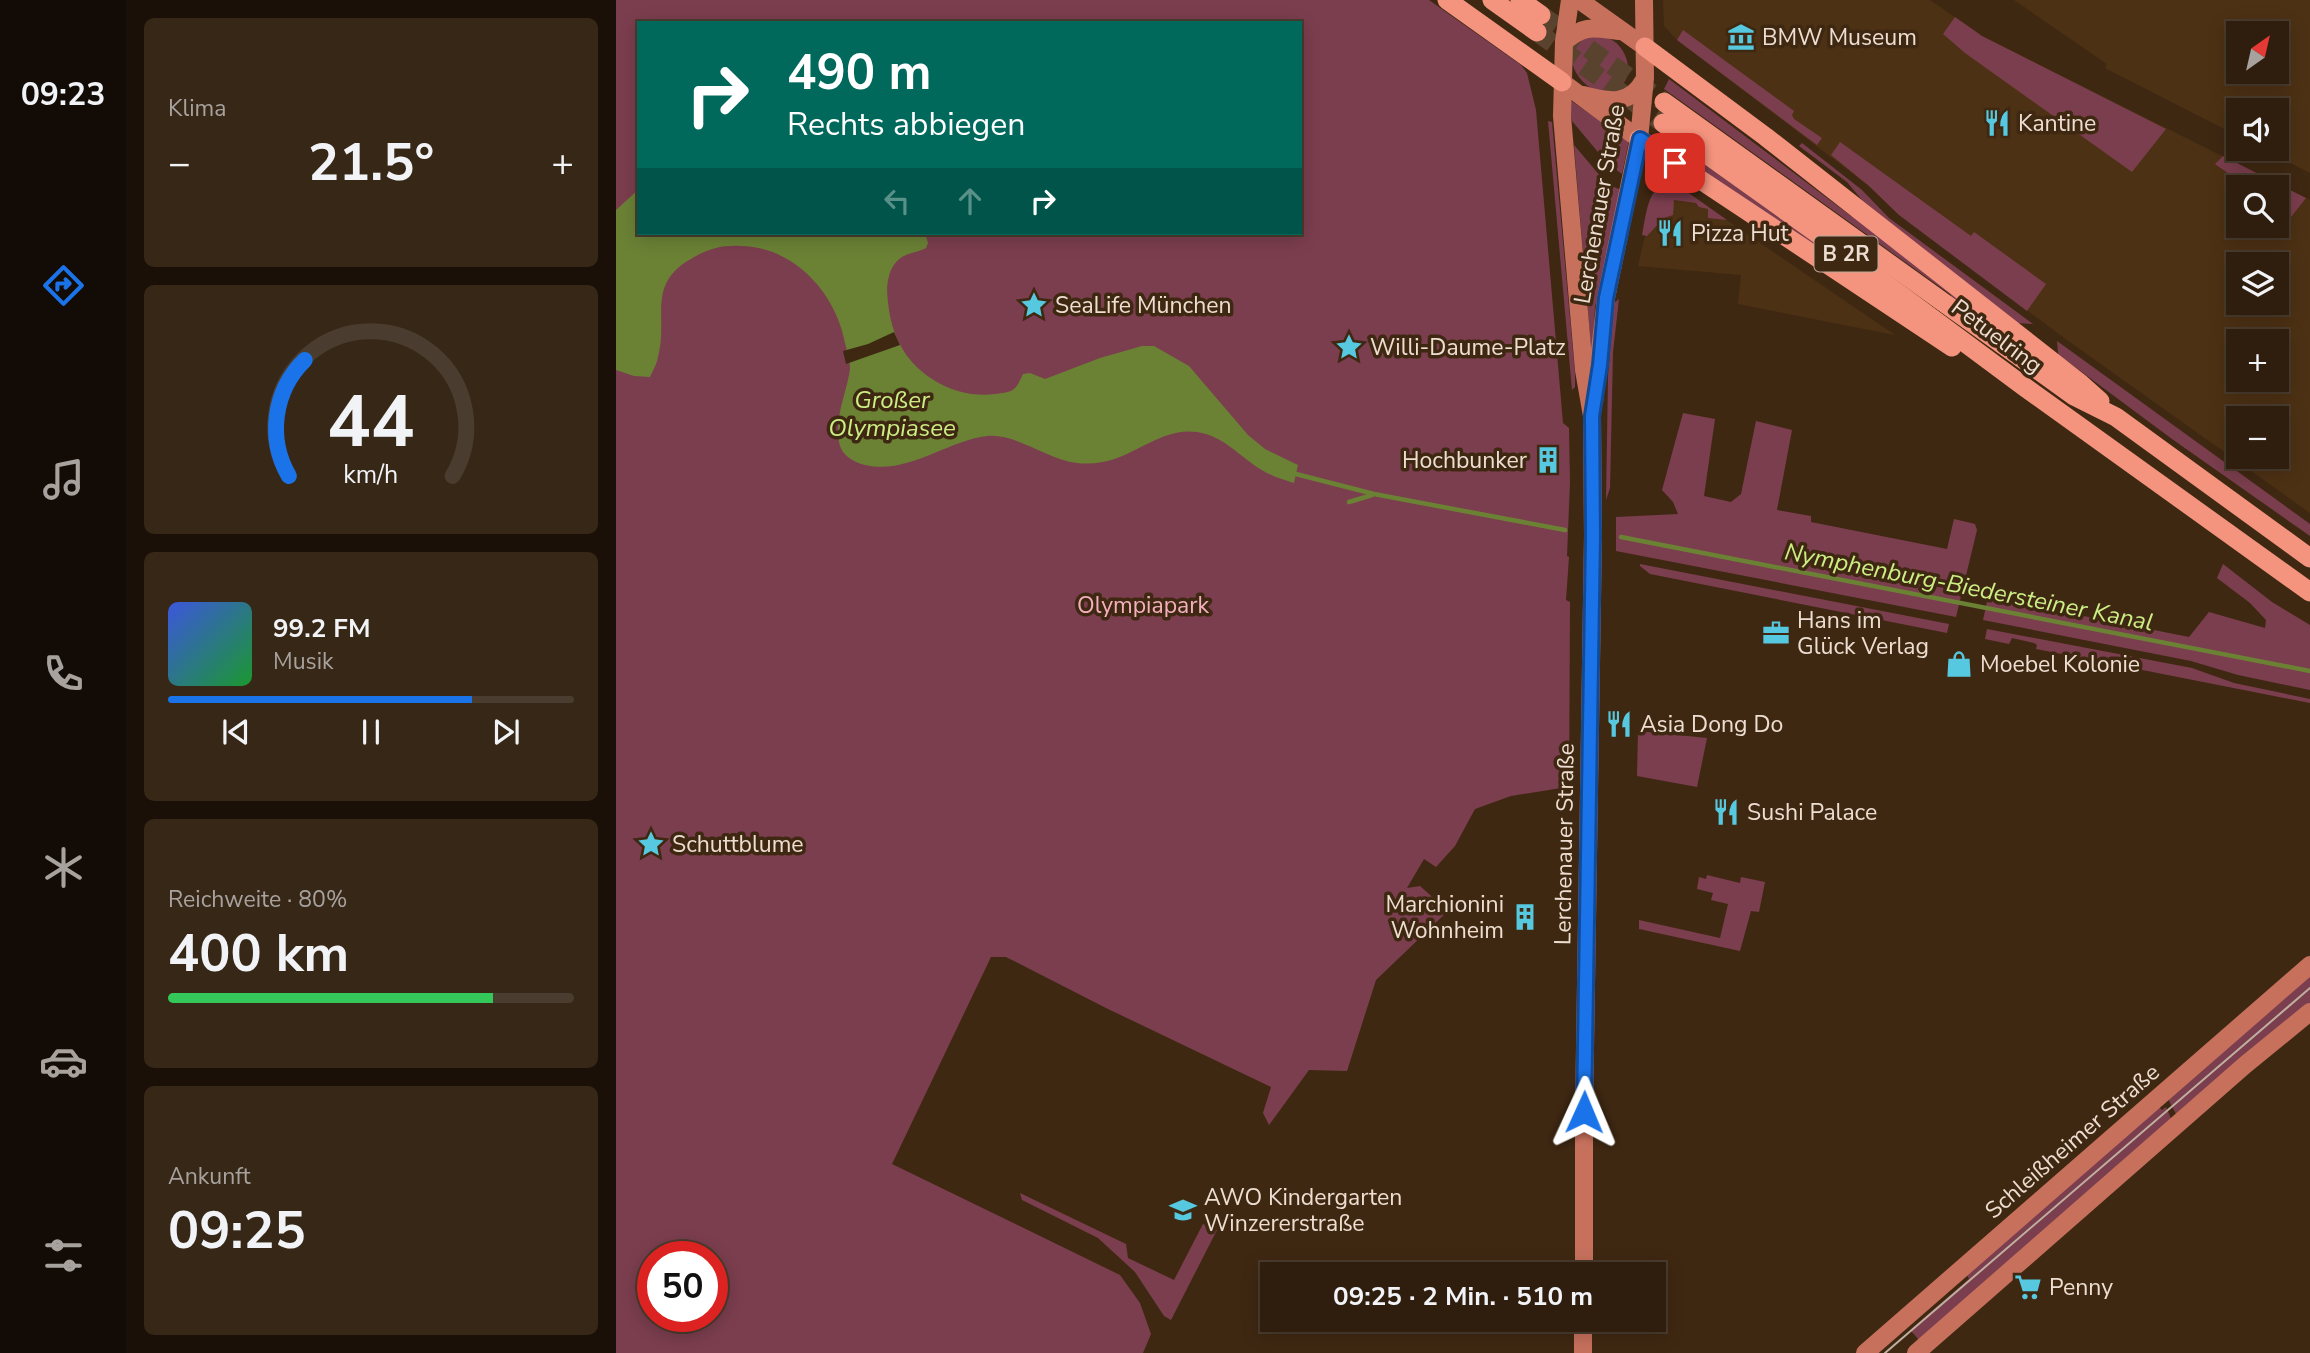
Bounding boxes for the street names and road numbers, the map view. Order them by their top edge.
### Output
street label: Lerchenauer Straße [1567,102,1632,306]
road number: B 2R [1814,236,1878,272]
street label: Petuelring [1945,292,2049,381]
street label: Lerchenauer Straße [1547,743,1582,945]
street label: Schleißheimer Straße [1978,1057,2166,1226]

